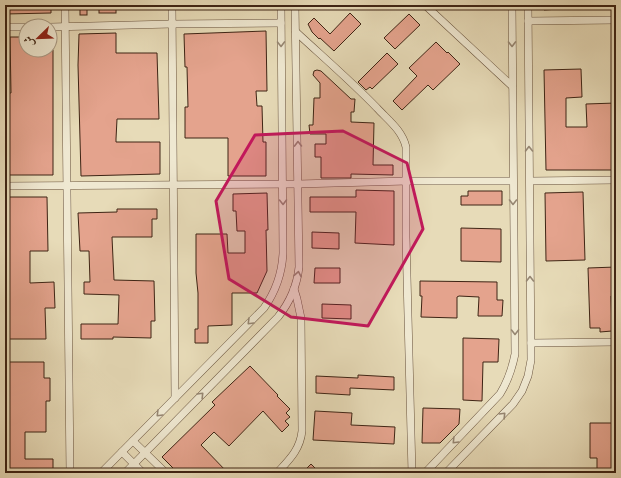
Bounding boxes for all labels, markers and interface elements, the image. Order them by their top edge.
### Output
north arrow [18,18,58,58]
text: ش [21,34,37,49]
one-way arrow [277,41,285,47]
one-way arrow [508,41,516,47]
one-way arrow [294,141,302,147]
one-way arrow [525,146,533,152]
one-way arrow [279,199,287,205]
one-way arrow [509,199,518,205]
one-way arrow [293,270,302,277]
one-way arrow [526,276,535,282]
one-way arrow [247,317,255,325]
one-way arrow [510,329,519,335]
one-way arrow [196,392,204,400]
one-way arrow [156,410,164,417]
one-way arrow [498,412,506,420]
one-way arrow [452,436,460,444]

